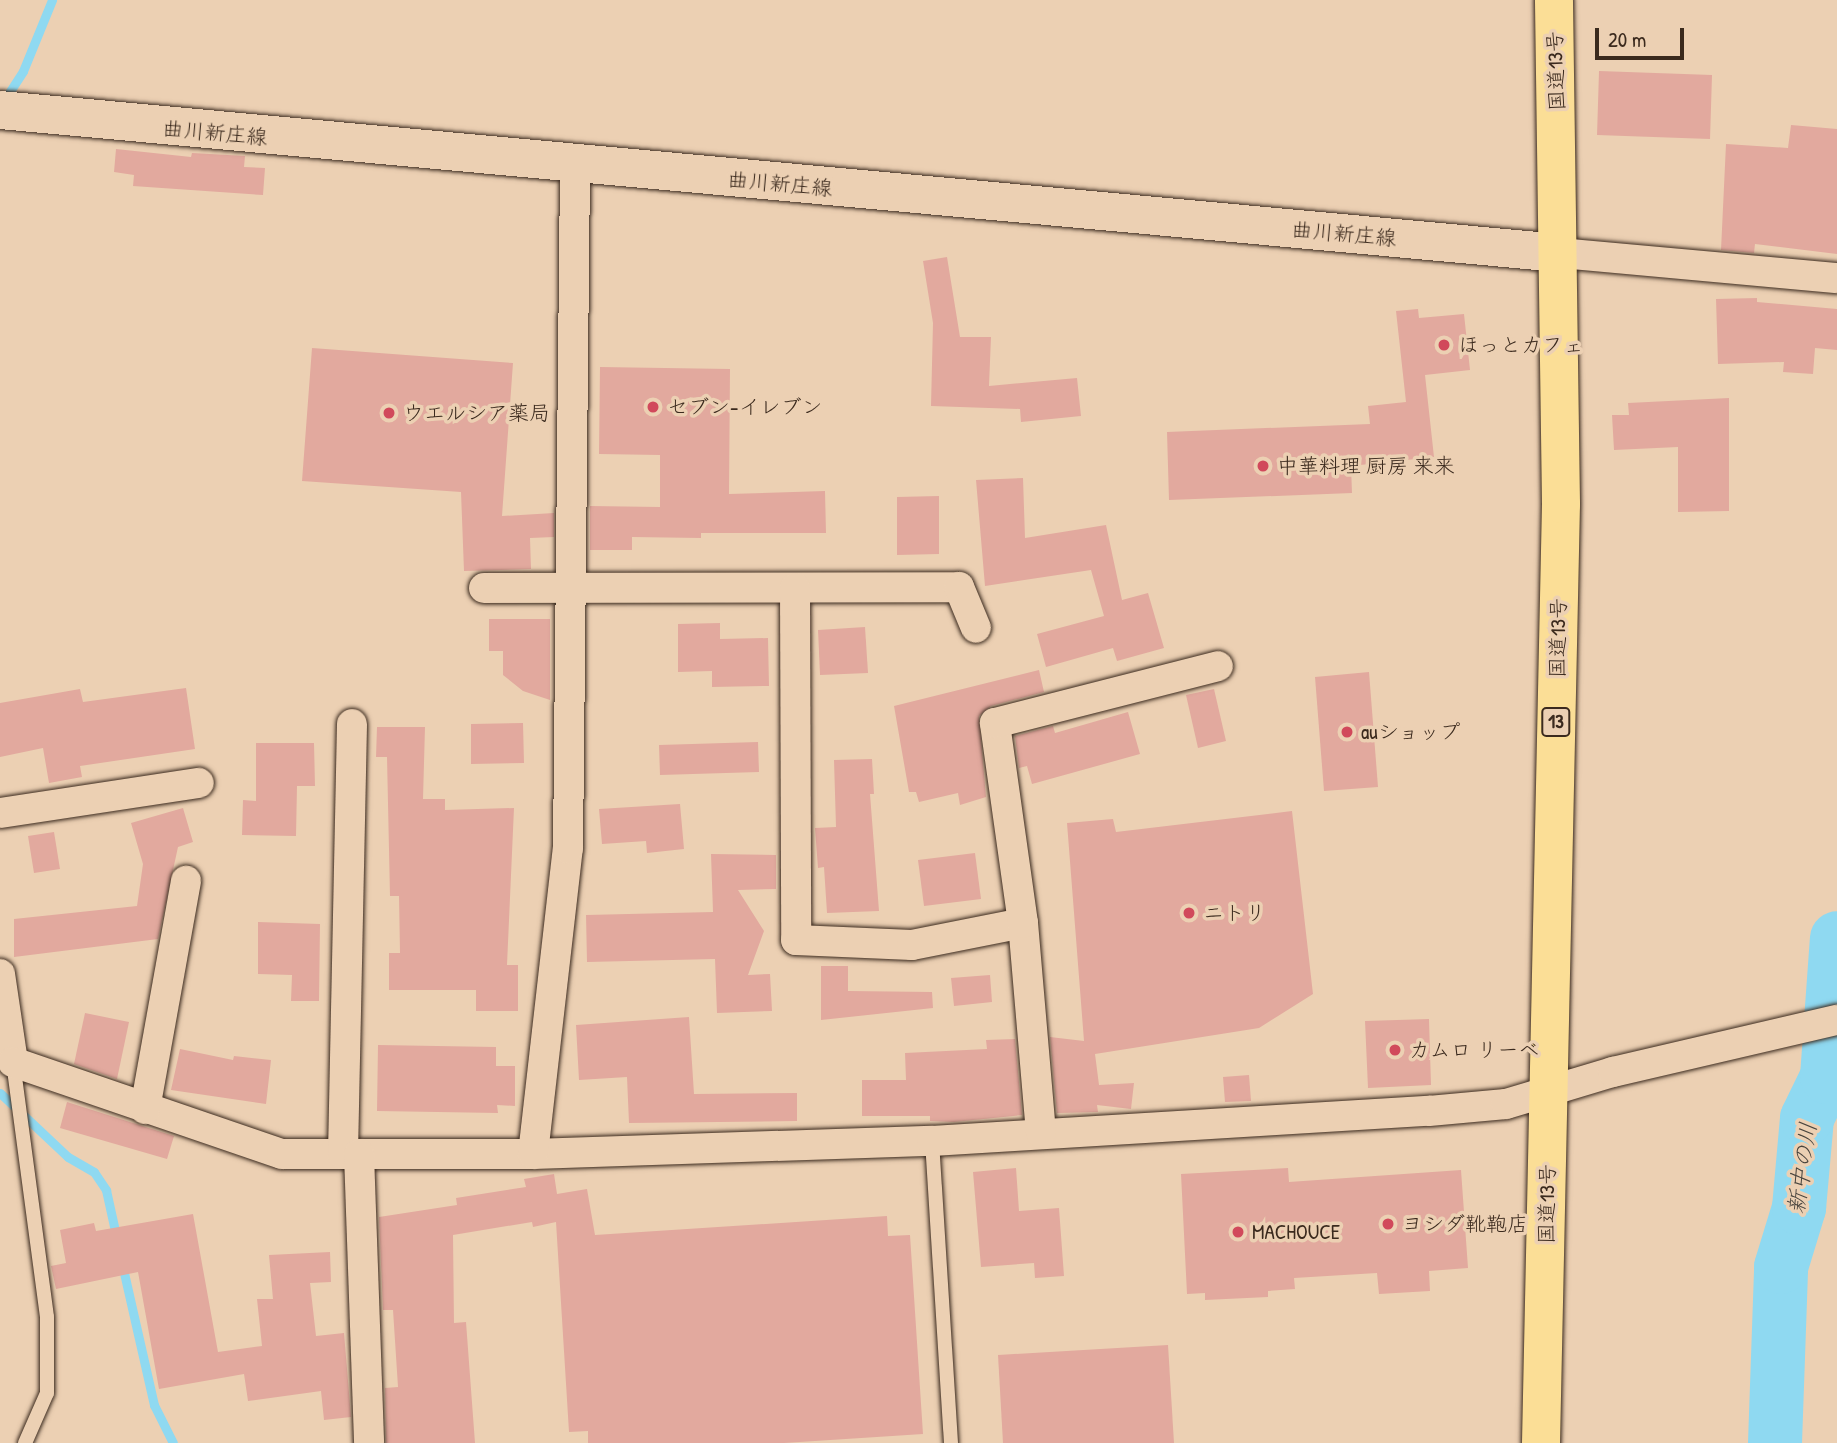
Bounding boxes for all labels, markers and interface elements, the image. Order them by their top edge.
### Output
scale bar [1599,14,1688,58]
text: 20 m [1608,25,1646,54]
street label: 国道13号 [1542,31,1570,111]
street label: 曲川新庄線 [162,116,268,150]
street label: 曲川新庄線 [727,167,833,201]
street label: 曲川新庄線 [1291,217,1397,251]
place label: ほっとカフェ [1458,332,1584,358]
marker: ほっとカフェ [1436,337,1452,353]
place label: セブン-イレブン [667,394,822,420]
marker: セブン-イレブン [645,399,661,415]
place label: ウエルシア薬局 [403,400,550,426]
marker: ウエルシア薬局 [381,405,397,421]
place label: 中華料理 厨房 来来 [1277,453,1455,479]
marker: 中華料理 厨房 来来 [1255,458,1271,474]
street label: 国道13号 [1545,598,1571,678]
road number: 13 [1540,706,1572,737]
place label: auショップ [1361,719,1462,745]
marker: auショップ [1339,724,1355,740]
place label: ニトリ [1203,900,1266,926]
marker: ニトリ [1181,905,1197,921]
place label: カムロ リーベ [1409,1037,1540,1063]
marker: カムロ リーベ [1387,1042,1403,1058]
water label: 新中の川 [1782,1121,1822,1215]
street label: 国道13号 [1534,1164,1560,1244]
place label: ヨシダ靴鞄店 [1402,1211,1528,1237]
marker: ヨシダ靴鞄店 [1380,1216,1396,1232]
place label: MACHOUCE [1252,1219,1340,1245]
marker: MACHOUCE [1230,1224,1246,1240]

